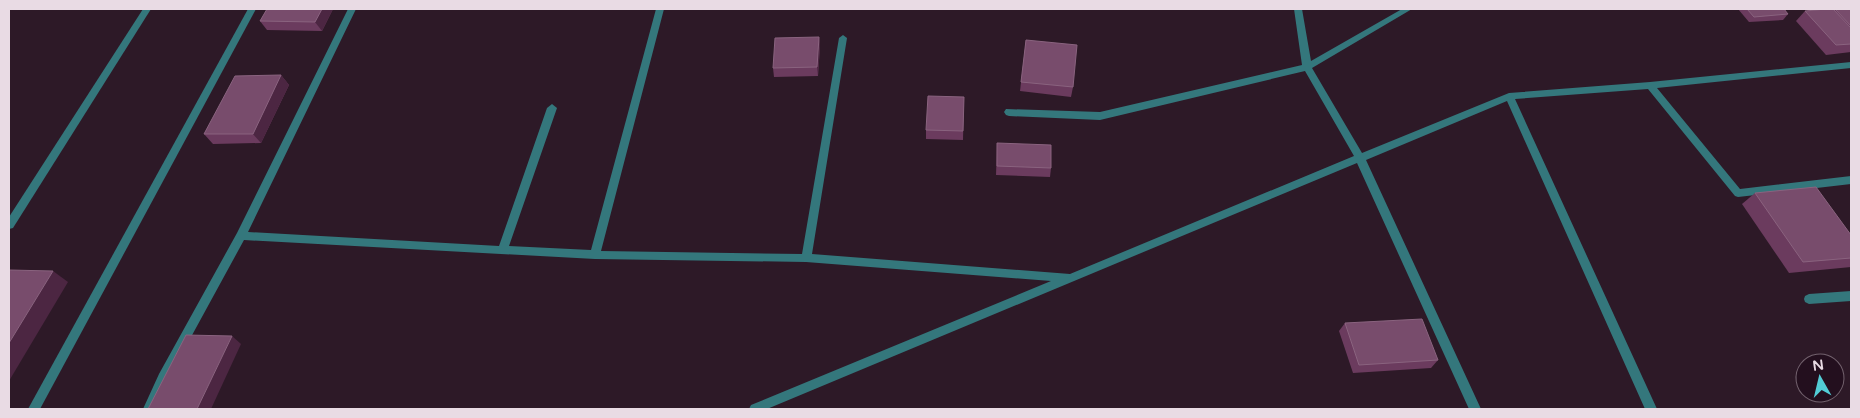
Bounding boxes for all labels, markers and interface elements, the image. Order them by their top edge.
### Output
north arrow [1795,353,1845,403]
text: N [1812,356,1825,375]

